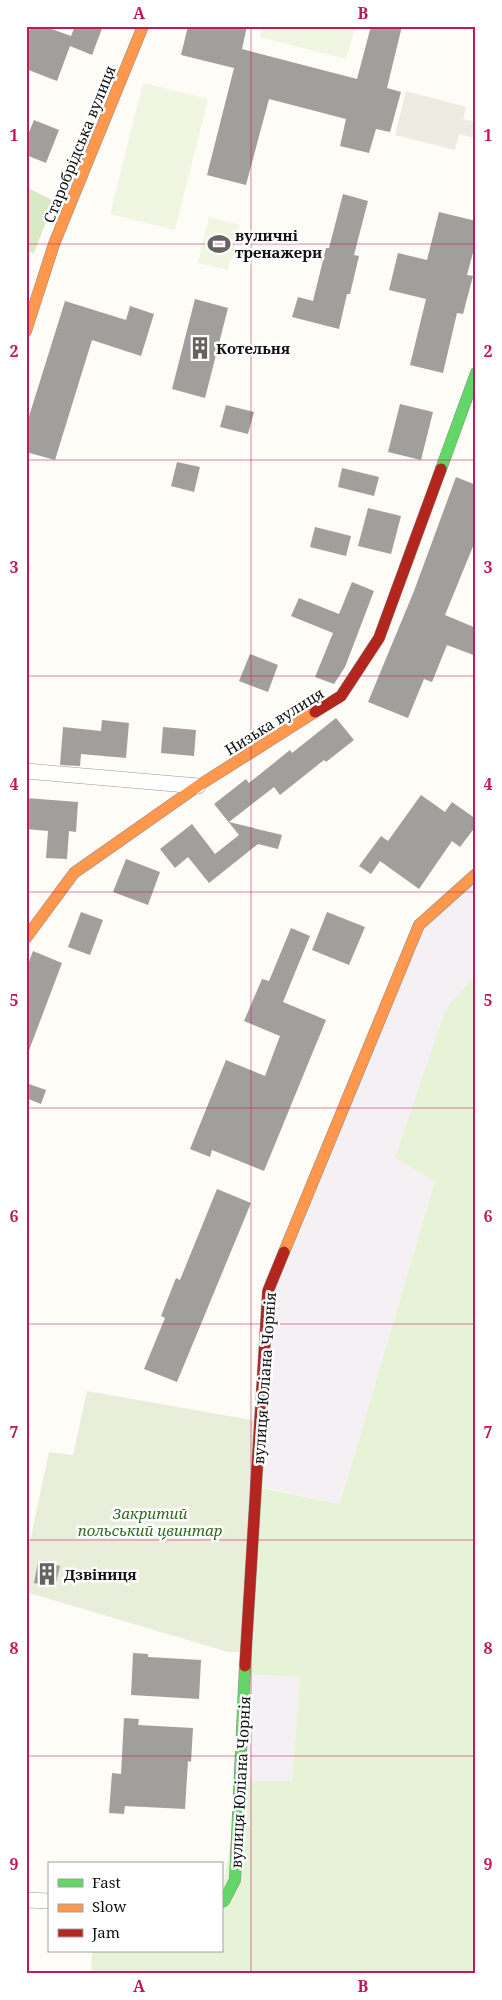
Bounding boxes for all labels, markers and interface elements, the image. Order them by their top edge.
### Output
text: A [133,2,146,24]
text: B [358,2,369,24]
street label: Старобрідська вулиця [38,62,120,226]
text: 1 [9,124,19,146]
text: 1 [483,124,493,146]
place label: вуличні тренажери [235,225,322,262]
sports icon: вуличні тренажери [206,231,232,257]
building icon: Котельня [187,335,213,361]
place label: Котельня [216,338,290,358]
text: 2 [9,340,19,362]
text: 2 [483,340,493,362]
text: 3 [9,556,19,578]
text: 3 [483,556,493,578]
street label: Низька вулиця [221,683,327,759]
text: 4 [9,773,19,795]
text: 4 [483,773,493,795]
text: 5 [9,989,19,1011]
text: 5 [483,989,493,1011]
text: 6 [9,1205,19,1227]
text: 6 [483,1205,493,1227]
street label: вулиця Юліана Чорнія [248,1291,280,1465]
text: 7 [9,1421,19,1443]
text: 7 [483,1421,493,1443]
park label: Закритий польський цвинтар [78,1503,223,1540]
building icon: Дзвіниця [34,1561,60,1587]
place label: Дзвіниця [64,1564,137,1584]
text: 8 [9,1637,19,1659]
text: 8 [483,1637,493,1659]
street label: вулиця Юліана Чорнія [225,1695,255,1869]
text: 9 [9,1853,19,1875]
text: 9 [483,1853,493,1875]
legend [48,1862,222,1952]
text: Fast [92,1872,121,1892]
text: Slow [92,1896,126,1916]
text: Jam [91,1922,120,1942]
text: A [133,1975,146,1997]
text: B [358,1975,369,1997]

